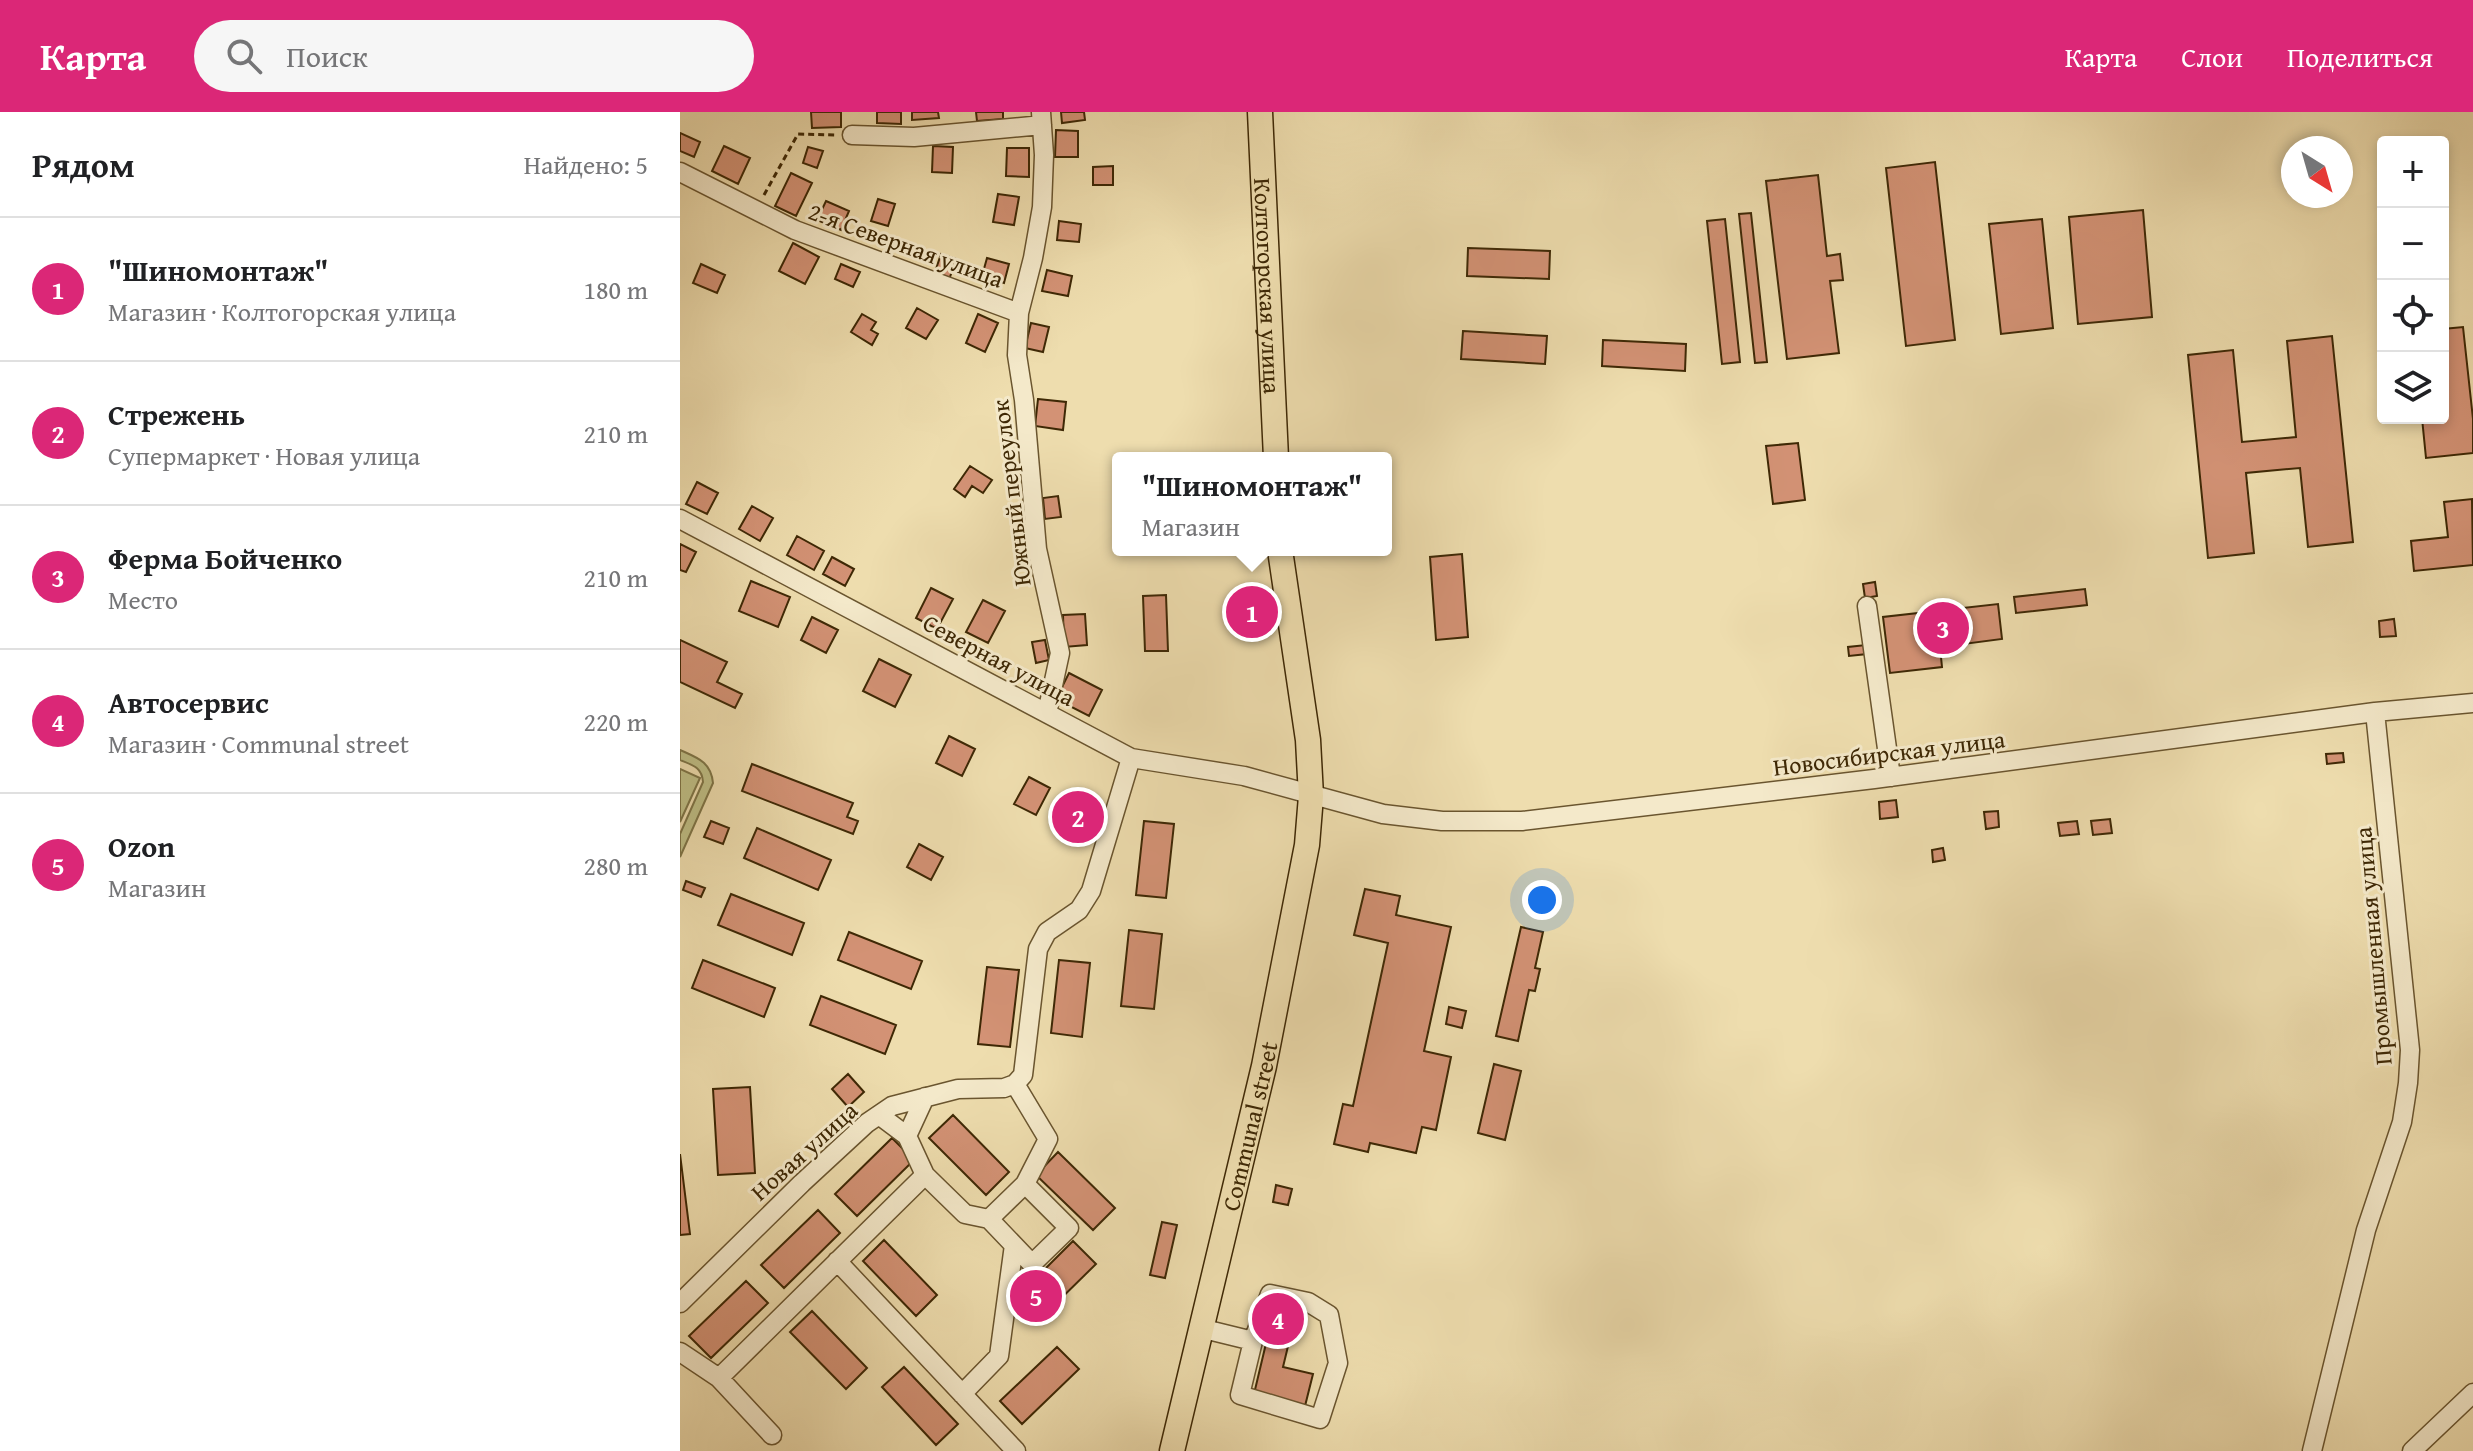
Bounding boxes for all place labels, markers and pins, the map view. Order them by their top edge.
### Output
pin: 1 [1226,582,1278,642]
pin: 3 [1917,598,1969,658]
pin: 2 [1052,787,1104,847]
pin: 5 [1010,1266,1062,1326]
pin: 4 [1252,1289,1304,1349]

